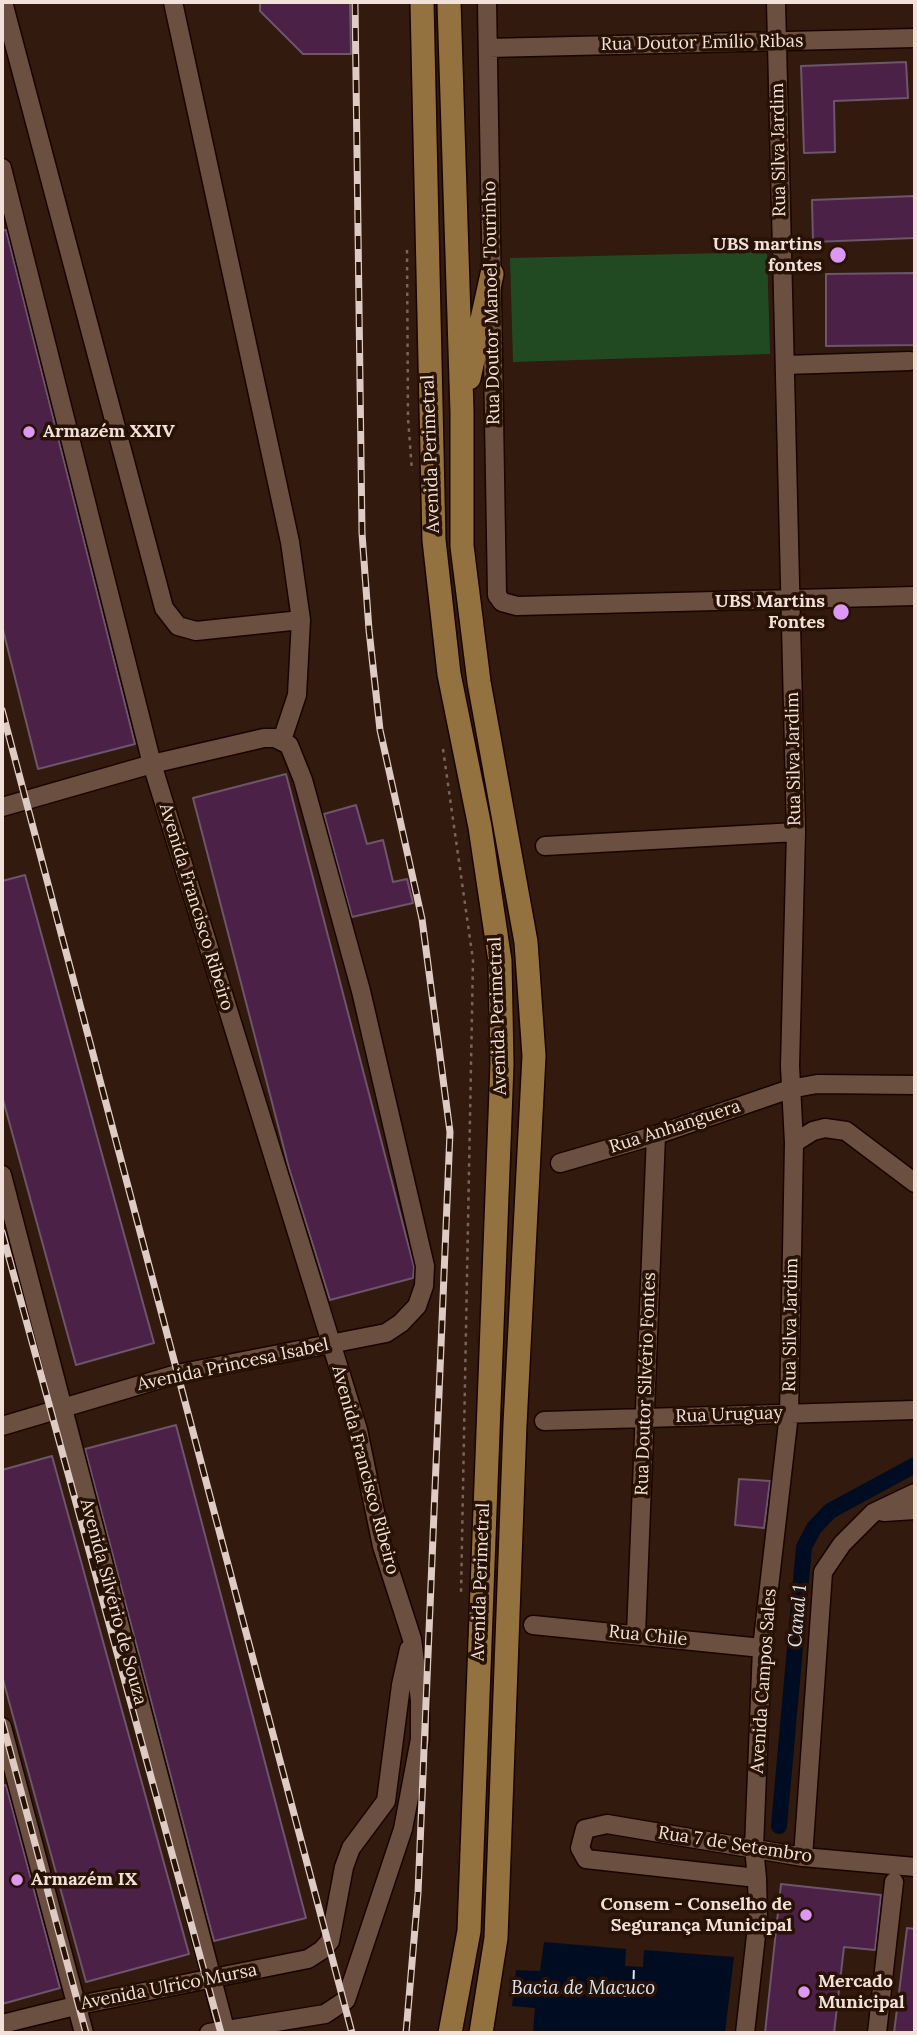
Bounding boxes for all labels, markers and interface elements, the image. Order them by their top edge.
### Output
street label: Rua Doutor Emílio Ribas [600,30,804,56]
street label: Rua Silva Jardim [767,83,791,217]
street label: Rua Doutor Manoel Tourinho [479,181,505,425]
place label: UBS martins fontes [713,234,822,276]
marker: UBS martins fontes [828,245,848,265]
street label: Avenida Perimetral [417,375,445,533]
place label: Armazém XXIV [43,421,175,443]
marker: Armazém XXIV [21,424,37,440]
place label: UBS Martins Fontes [715,591,825,634]
marker: UBS Martins Fontes [831,602,851,622]
street label: Rua Silva Jardim [782,692,806,826]
street label: Avenida Francisco Ribeiro [154,801,238,1013]
street label: Avenida Perimetral [484,937,512,1095]
street label: Rua Anhanguera [607,1096,743,1158]
street label: Rua Silva Jardim [779,1258,803,1392]
street label: Rua Doutor Silvério Fontes [631,1272,661,1496]
street label: Avenida Princesa Isabel [135,1334,331,1396]
street label: Avenida Francisco Ribeiro [327,1363,403,1577]
street label: Rua Uruguay [675,1402,783,1428]
street label: Avenida Silvério de Souza [75,1497,151,1707]
street label: Avenida Perimetral [467,1503,495,1661]
water label: Canal 1 [784,1584,812,1648]
street label: Avenida Campos Sales [747,1588,781,1774]
street label: Rua Chile [608,1621,688,1651]
street label: Rua 7 de Setembro [656,1822,814,1868]
place label: Armazém IX [31,1869,137,1891]
marker: Armazém IX [9,1872,25,1888]
place label: Consem - Conselho de Segurança Municipal [600,1894,792,1937]
marker: Consem - Conselho de Segurança Municipal [798,1907,814,1923]
street label: Avenida Ulrico Mursa [79,1959,259,2015]
place label: Mercado Municipal [818,1971,905,2014]
water label: Bacia de Macuco [511,1978,655,2000]
marker: Mercado Municipal [796,1984,812,2000]

